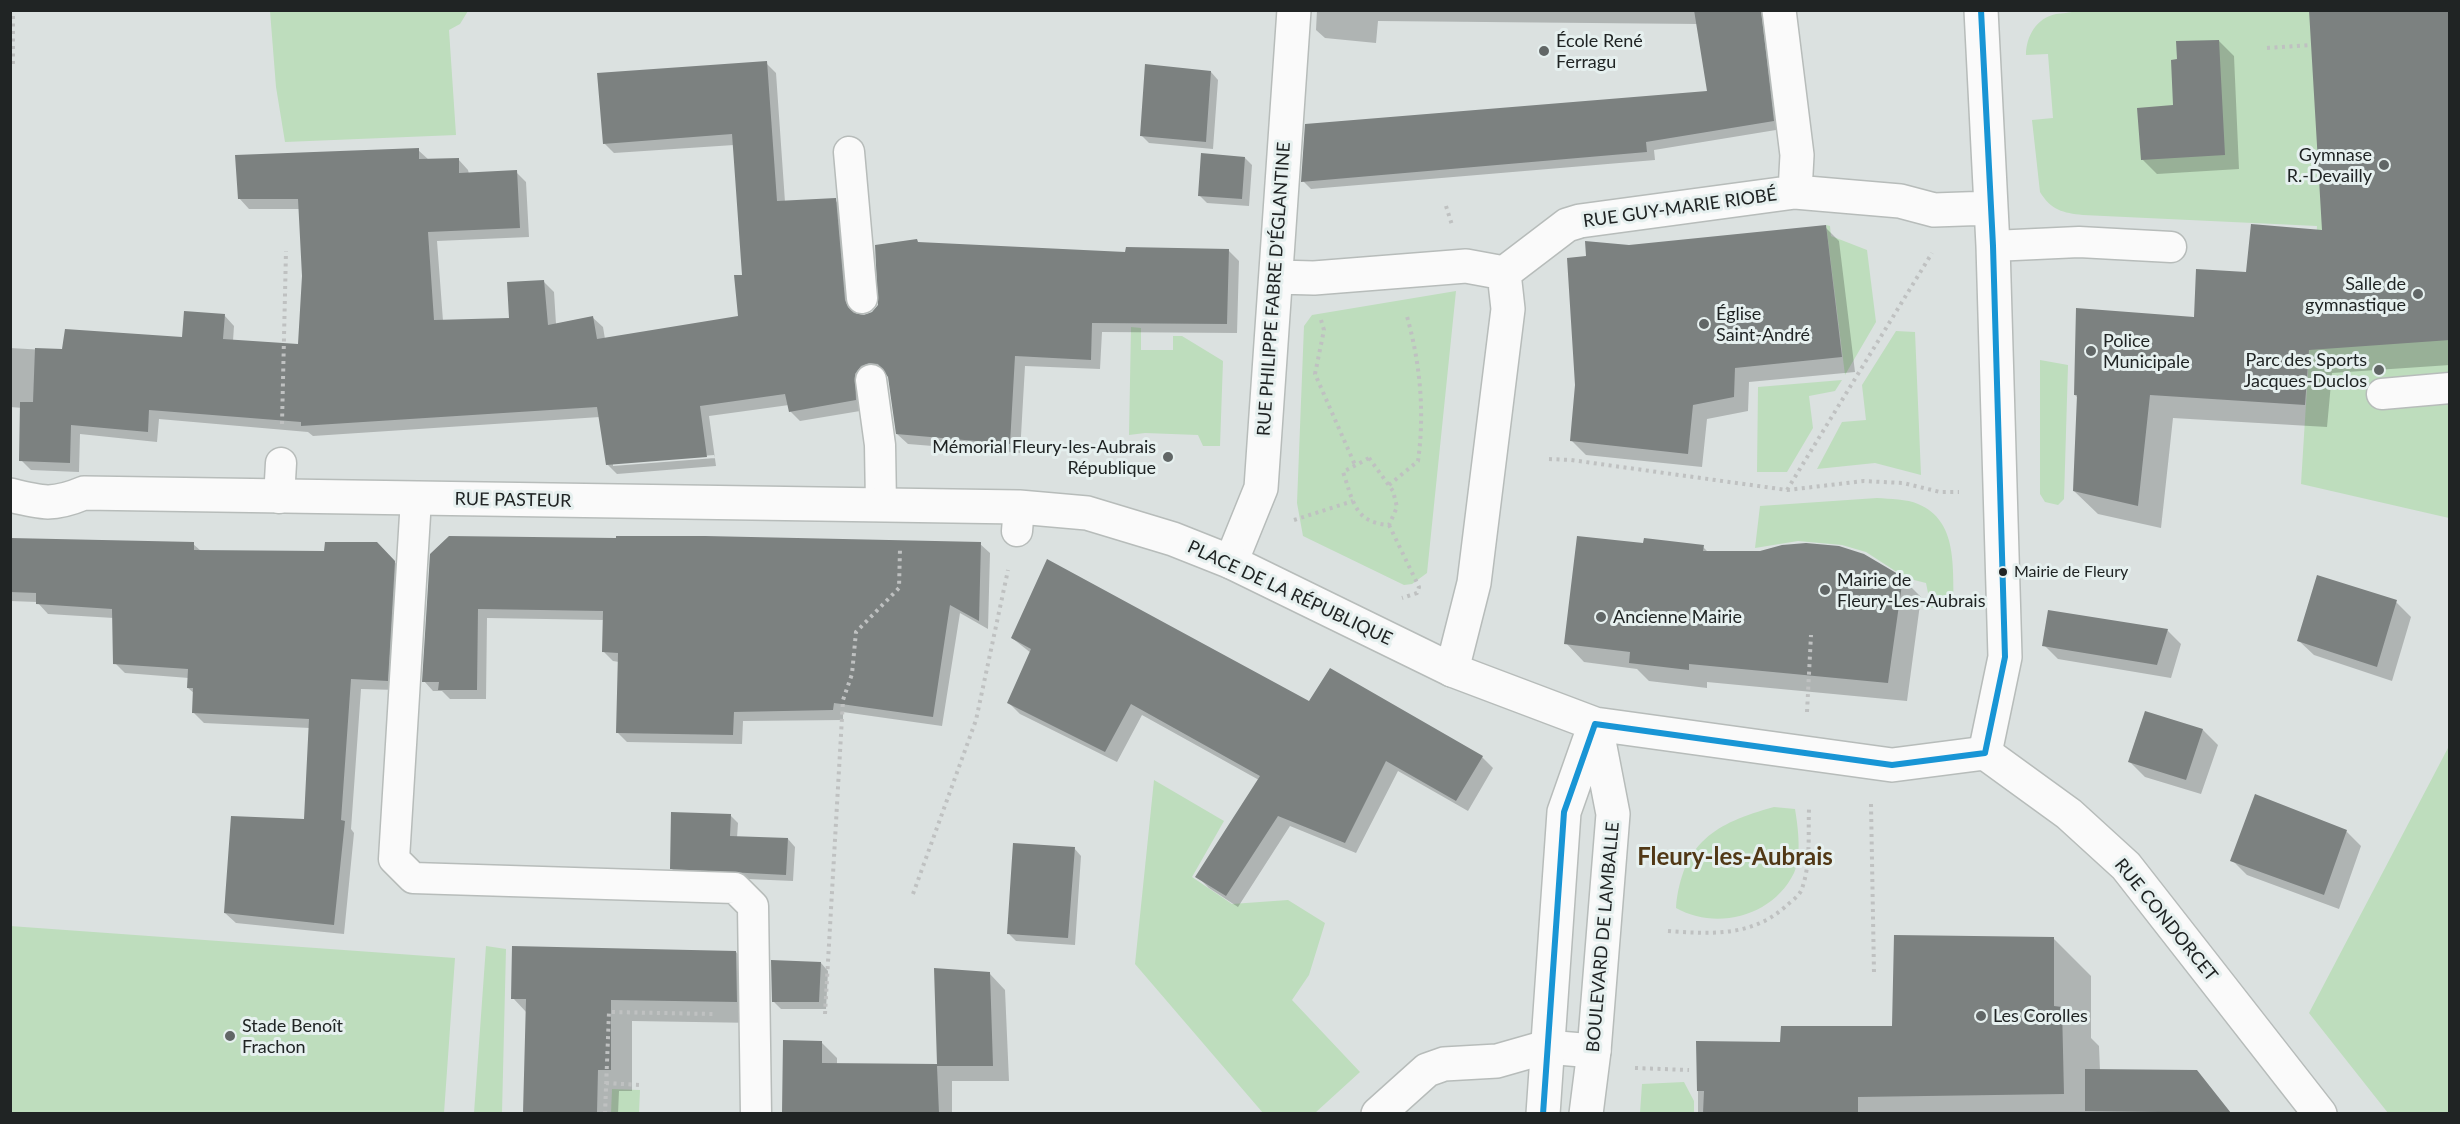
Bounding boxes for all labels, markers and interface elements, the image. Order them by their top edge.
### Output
place label: École René Ferragu [1556,30,1643,72]
marker: École René Ferragu [1537,44,1551,58]
street label: RUE PHILIPPE FABRE D'ÉGLANTINE [1253,141,1295,437]
place label: Gymnase R.-Devailly [2287,144,2372,186]
marker: Gymnase R.-Devailly [2377,158,2391,172]
street label: RUE GUY-MARIE RIOBÉ [1582,184,1778,232]
place label: Salle de gymnastique [2305,273,2406,316]
marker: Salle de gymnastique [2411,287,2425,301]
place label: Église Saint-André [1716,303,1810,346]
marker: Église Saint-André [1697,317,1711,331]
place label: Police Municipale [2103,330,2190,372]
marker: Police Municipale [2084,344,2098,358]
place label: Parc des Sports Jacques-Duclos [2244,349,2367,392]
marker: Parc des Sports Jacques-Duclos [2372,363,2386,377]
place label: Mémorial Fleury-les-Aubrais République [932,436,1156,478]
marker: Mémorial Fleury-les-Aubrais République [1161,450,1175,464]
street label: RUE PASTEUR [454,488,572,512]
street label: PLACE DE LA RÉPUBLIQUE [1184,536,1396,650]
place label: Mairie de Fleury [2014,562,2128,582]
marker: Mairie de Fleury [1997,566,2009,578]
place label: Mairie de Fleury-Les-Aubrais [1837,569,1985,612]
marker: Mairie de Fleury-Les-Aubrais [1818,583,1832,597]
place label: Ancienne Mairie [1613,606,1742,628]
marker: Ancienne Mairie [1594,610,1608,624]
street label: BOULEVARD DE LAMBALLE [1582,821,1624,1053]
district label: Fleury-les-Aubrais [1637,843,1833,871]
street label: RUE CONDORCET [2110,854,2222,986]
place label: Les Corolles [1993,1005,2088,1027]
marker: Les Corolles [1974,1009,1988,1023]
place label: Stade Benoît Frachon [242,1015,343,1058]
marker: Stade Benoît Frachon [223,1029,237,1043]

